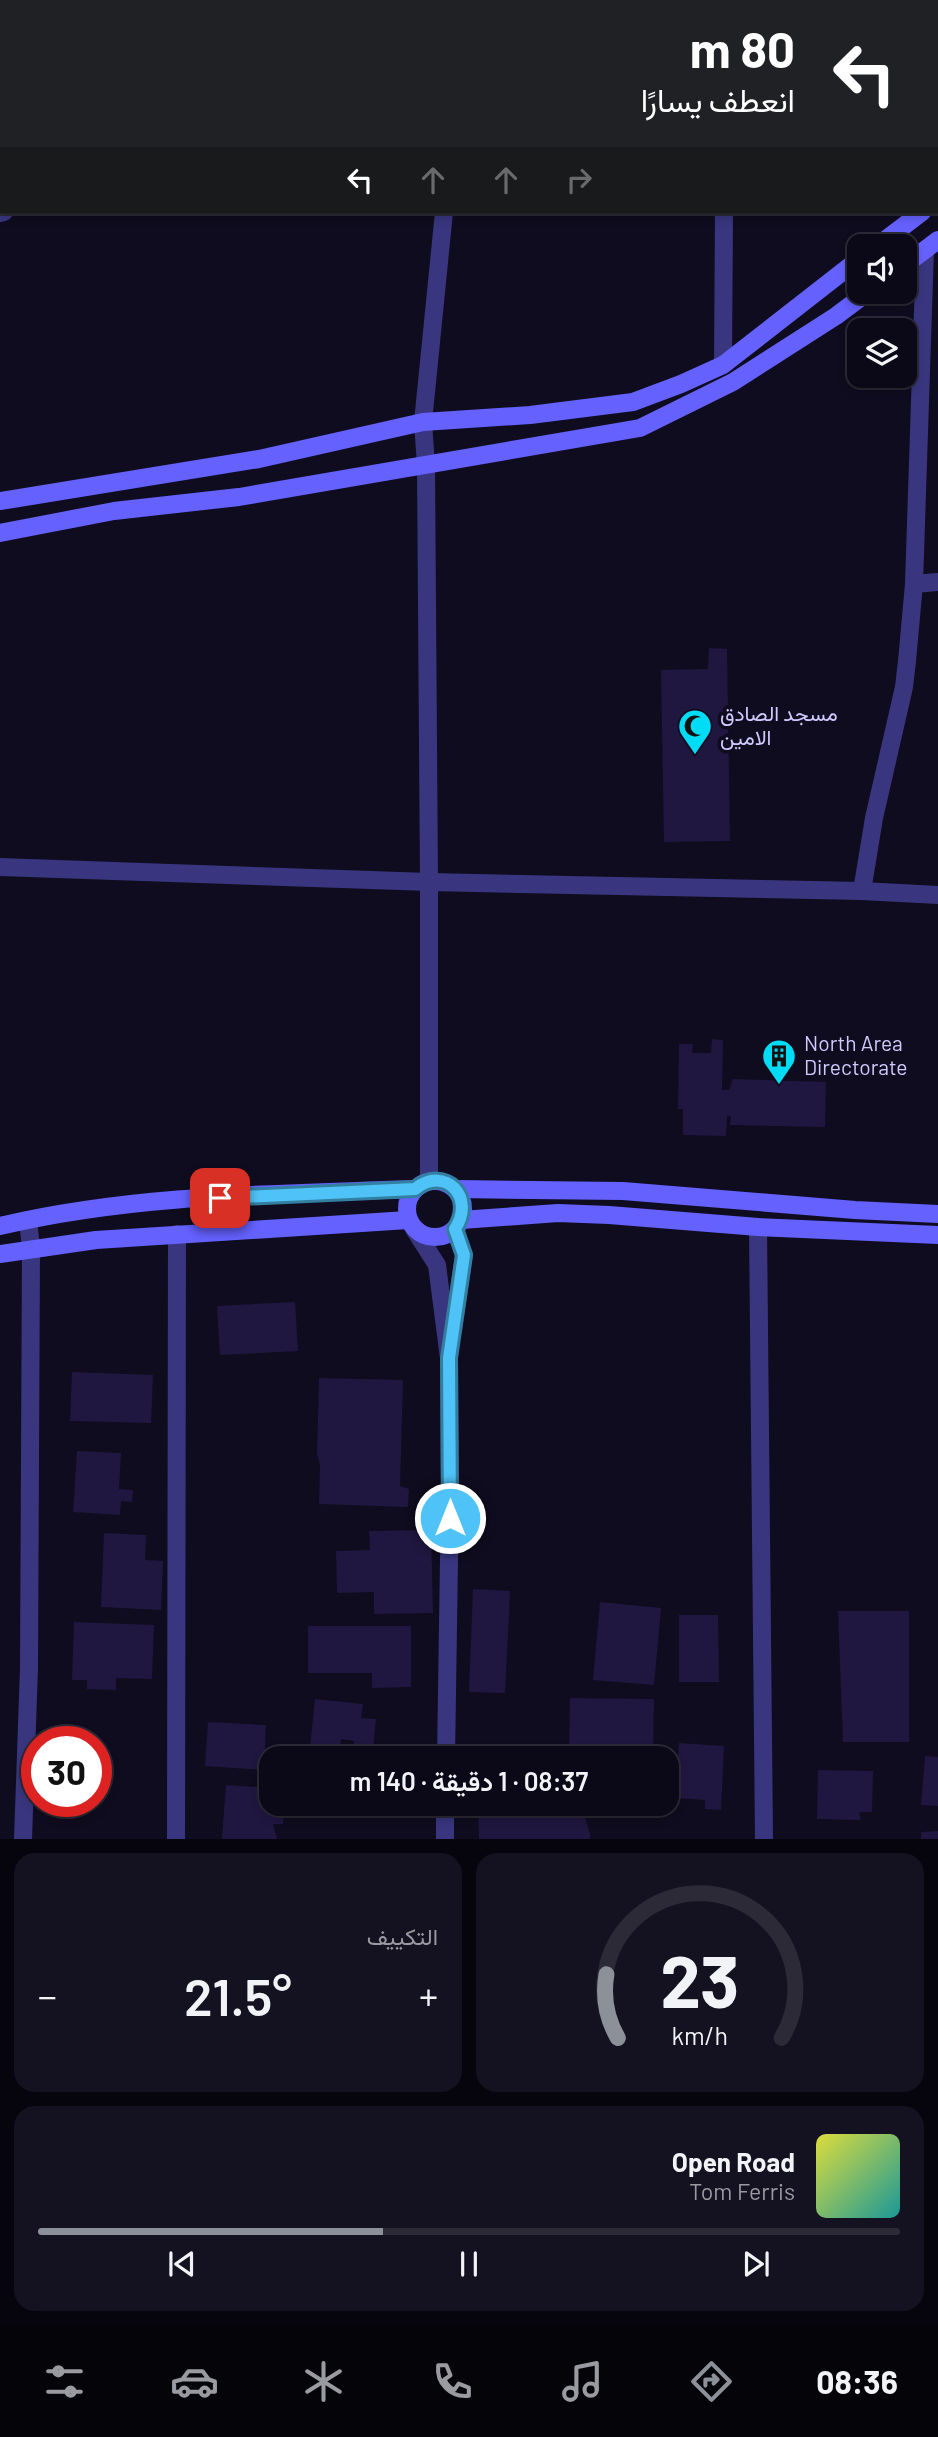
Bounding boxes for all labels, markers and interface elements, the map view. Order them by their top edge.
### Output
text: 80 m [690,19,795,78]
icon: left [819,28,910,119]
text: انعطف يسارًا [641,80,795,118]
icon: left [341,161,379,199]
icon: ahead [414,161,452,199]
icon: ahead [487,161,525,199]
icon: right [560,161,598,199]
map controls [847,234,917,388]
button: sound [847,234,917,304]
button: layers [847,318,917,388]
place label: مسجد الصادق الامين [720,700,838,750]
mosque icon: مسجد الصادق الامين [676,707,714,756]
place label: North Area Directorate [804,1030,908,1079]
building icon: North Area Directorate [760,1037,798,1086]
pin [190,1168,250,1228]
icon: arrive [201,1179,239,1217]
position arrow [413,1481,487,1555]
speed limit sign: 30 [21,1726,112,1817]
text: 08:37 · 1 دقيقة · 140 m [350,1765,588,1796]
text: التكييف [367,1922,438,1950]
text: 23 [660,1936,740,2024]
text: 21.5° [184,1964,292,2026]
text: − [38,1972,57,2018]
text: + [419,1972,438,2018]
text: km/h [672,2020,728,2050]
text: Open Road [672,2146,795,2177]
text: Tom Ferris [689,2177,795,2205]
icon: previous [163,2245,201,2283]
icon: pause [450,2245,488,2283]
icon: next [737,2245,775,2283]
icon: filters [40,2357,89,2406]
icon: car [170,2357,219,2406]
icon: climate [299,2357,348,2406]
icon: phone [428,2357,477,2406]
icon: music [558,2357,607,2406]
icon: directions [687,2357,736,2406]
text: 08:36 [816,2362,898,2400]

